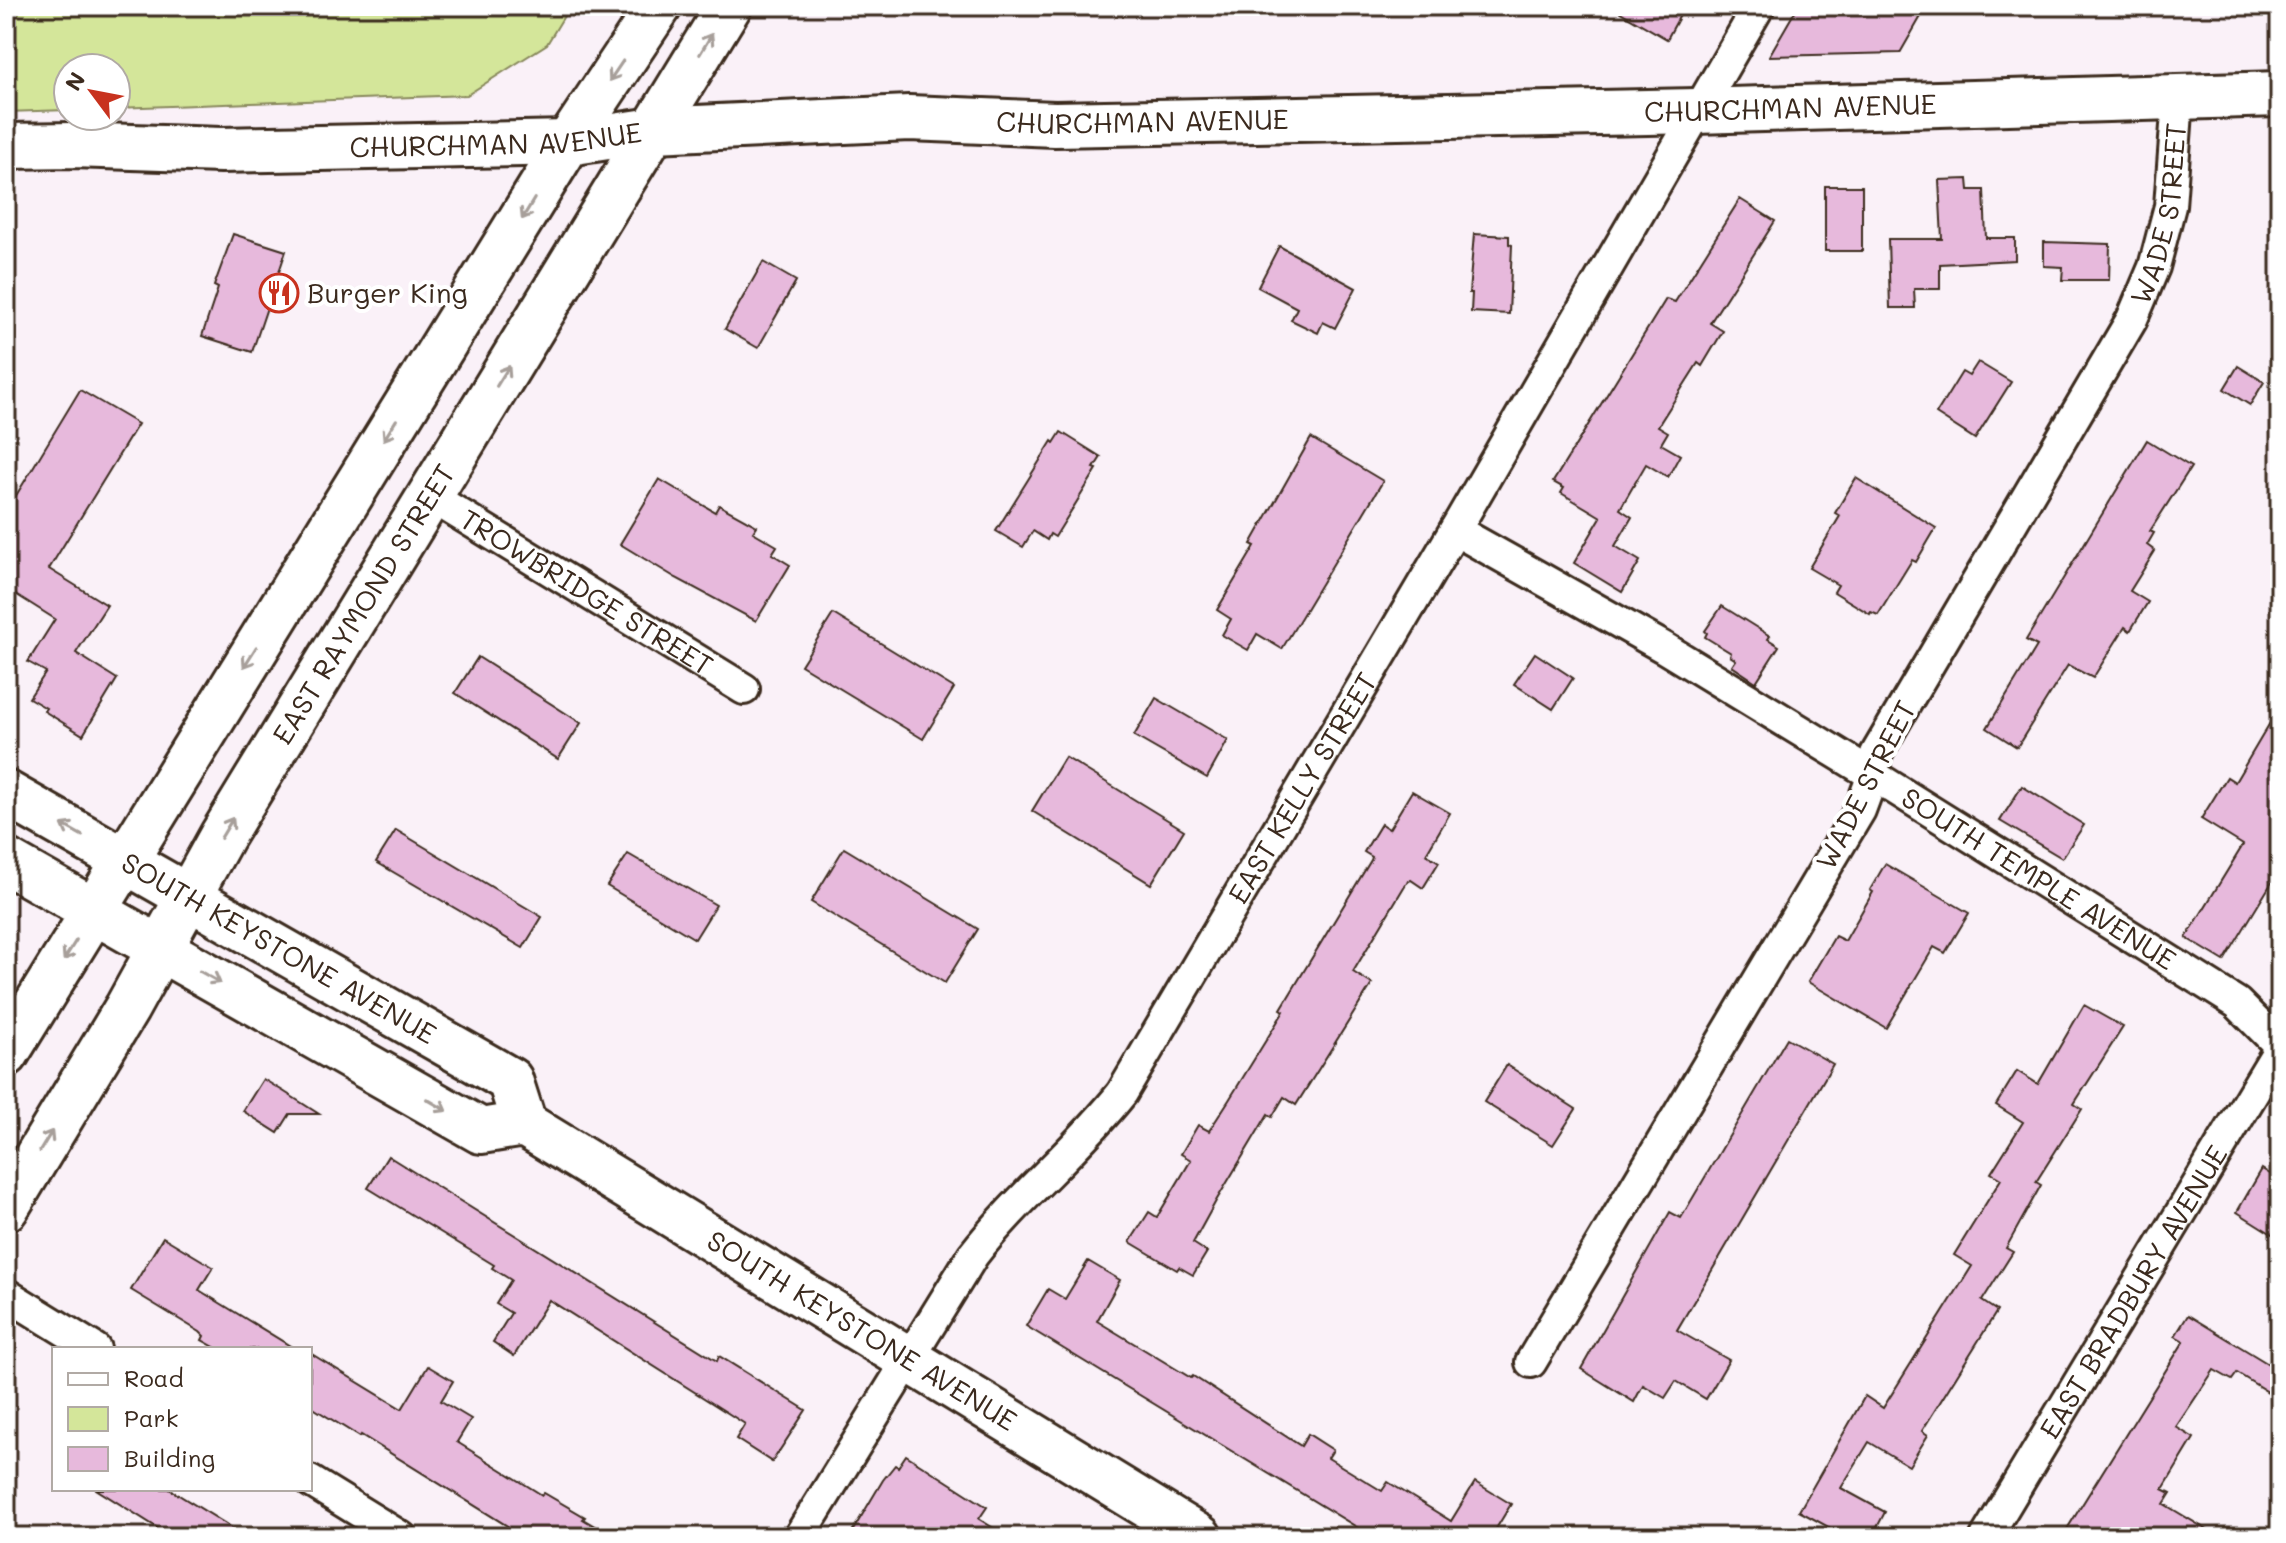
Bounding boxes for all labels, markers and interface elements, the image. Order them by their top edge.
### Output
one-way arrow [698,33,714,56]
north arrow [52,52,132,132]
one-way arrow [608,60,624,82]
text: N [58,66,91,96]
street label: CHURCHMAN AVENUE [1644,85,1937,129]
street label: CHURCHMAN AVENUE [996,100,1289,141]
street label: CHURCHMAN AVENUE [349,113,644,164]
street label: WADE STREET [2121,122,2193,310]
one-way arrow [519,197,535,220]
restaurant icon: Burger King [258,272,300,314]
place label: Burger King [307,274,468,310]
one-way arrow [496,365,512,388]
one-way arrow [382,418,398,441]
street label: EAST RAYMOND STREET [264,457,462,750]
street label: TROWBRIDGE STREET [454,500,720,683]
one-way arrow [242,645,258,668]
street label: EAST KELLY STREET [1219,665,1384,910]
street label: WADE STREET [1807,694,1923,875]
street label: SOUTH TEMPLE AVENUE [1895,779,2183,977]
one-way arrow [219,817,235,840]
one-way arrow [61,822,84,838]
street label: SOUTH KEYSTONE AVENUE [116,844,443,1051]
one-way arrow [61,938,77,961]
one-way arrow [198,970,222,985]
one-way arrow [424,1098,448,1113]
one-way arrow [38,1130,54,1153]
street label: EAST BRADBURY AVENUE [2031,1138,2234,1445]
street label: SOUTH KEYSTONE AVENUE [701,1221,1024,1438]
legend [52,1347,312,1491]
text: Road [124,1362,184,1393]
text: Park [124,1402,178,1433]
text: Building [124,1442,215,1473]

